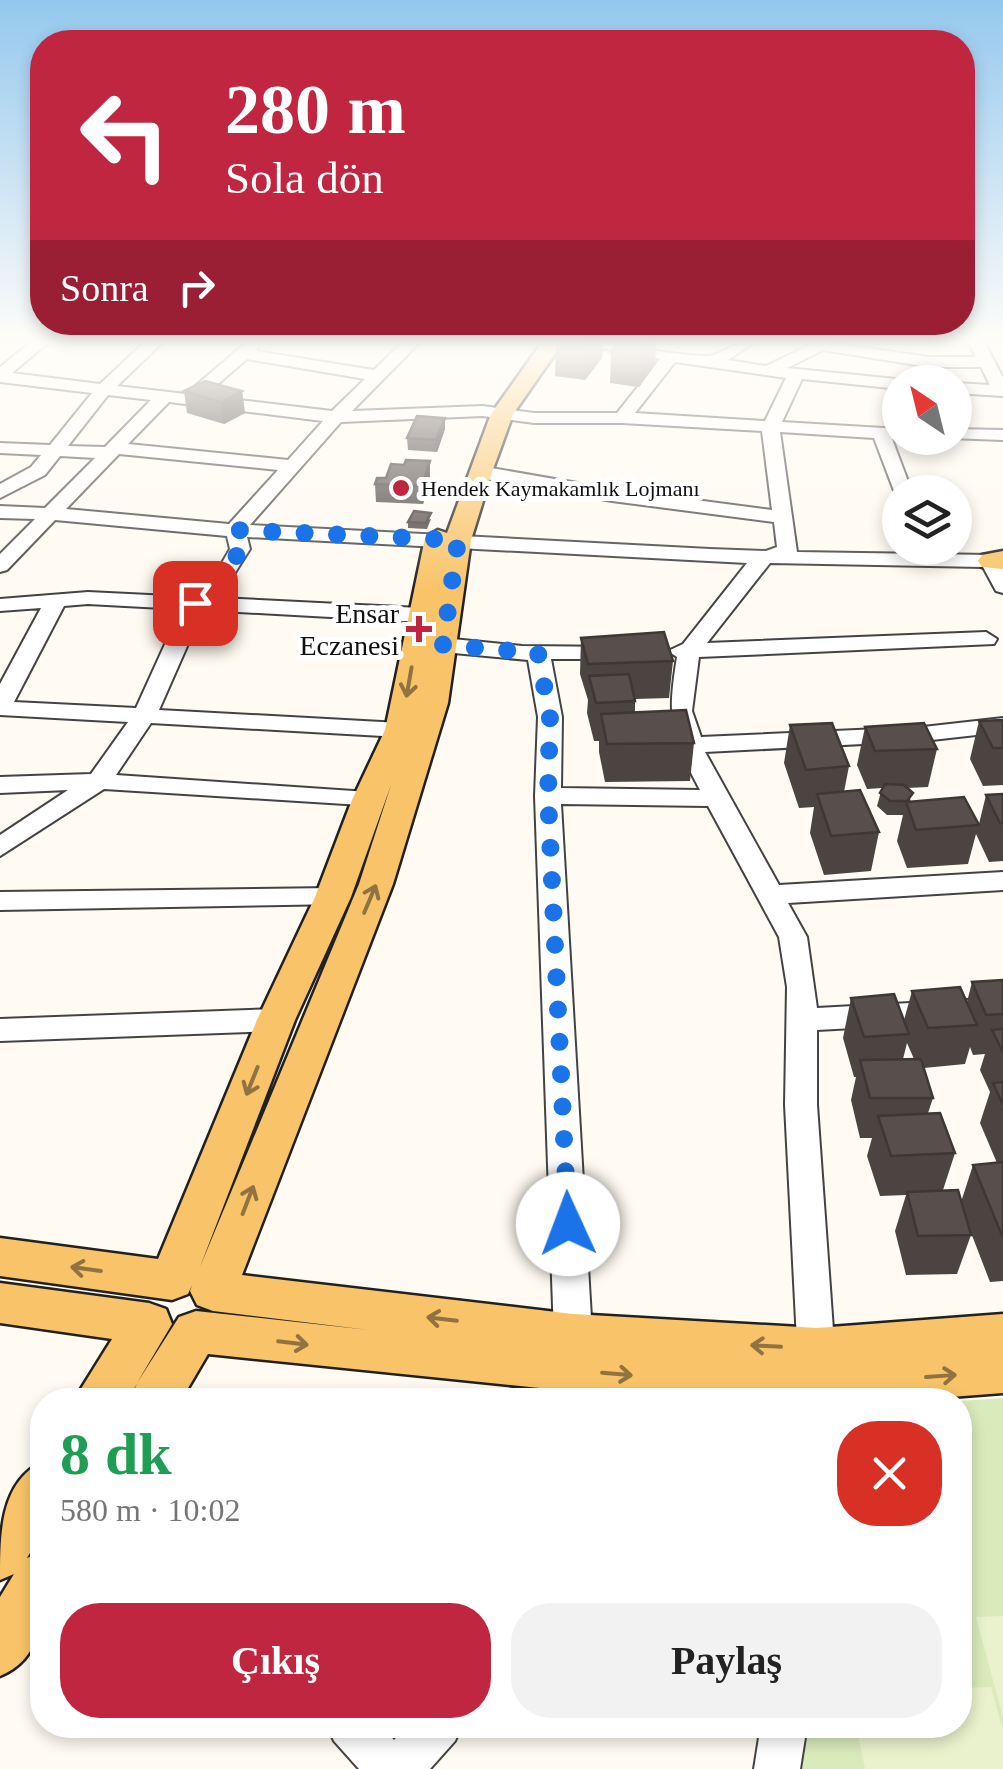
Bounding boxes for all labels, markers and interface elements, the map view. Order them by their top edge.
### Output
icon: left [60,70,190,200]
text: 280 m [225,71,406,148]
text: Sola dön [225,153,384,203]
icon: right [169,260,224,315]
text: Sonra [60,267,149,309]
north arrow [882,365,972,455]
map controls [882,365,972,565]
button: layers [882,475,972,565]
place label: Hendek Kaymakamlık Lojmanı [421,476,700,501]
marker: Hendek Kaymakamlık Lojmanı [390,477,412,499]
pin [153,561,238,646]
icon: arrive [168,576,223,631]
place label: Ensar Eczanesi [300,598,400,661]
marker: Ensar Eczanesi [408,618,430,640]
one-way arrow [399,665,418,697]
one-way arrow [362,884,380,915]
one-way arrow [242,1065,260,1095]
position arrow [516,1172,620,1276]
one-way arrow [241,1186,259,1216]
one-way arrow [70,1259,103,1278]
one-way arrow [427,1309,459,1328]
one-way arrow [276,1334,309,1353]
one-way arrow [751,1336,783,1355]
one-way arrow [600,1365,632,1384]
one-way arrow [924,1366,956,1385]
text: 8 dk [60,1421,172,1487]
button: close [837,1421,942,1526]
text: 580 m · 10:02 [60,1492,240,1528]
button: Çıkış [60,1603,491,1718]
button: Paylaş [511,1603,942,1718]

